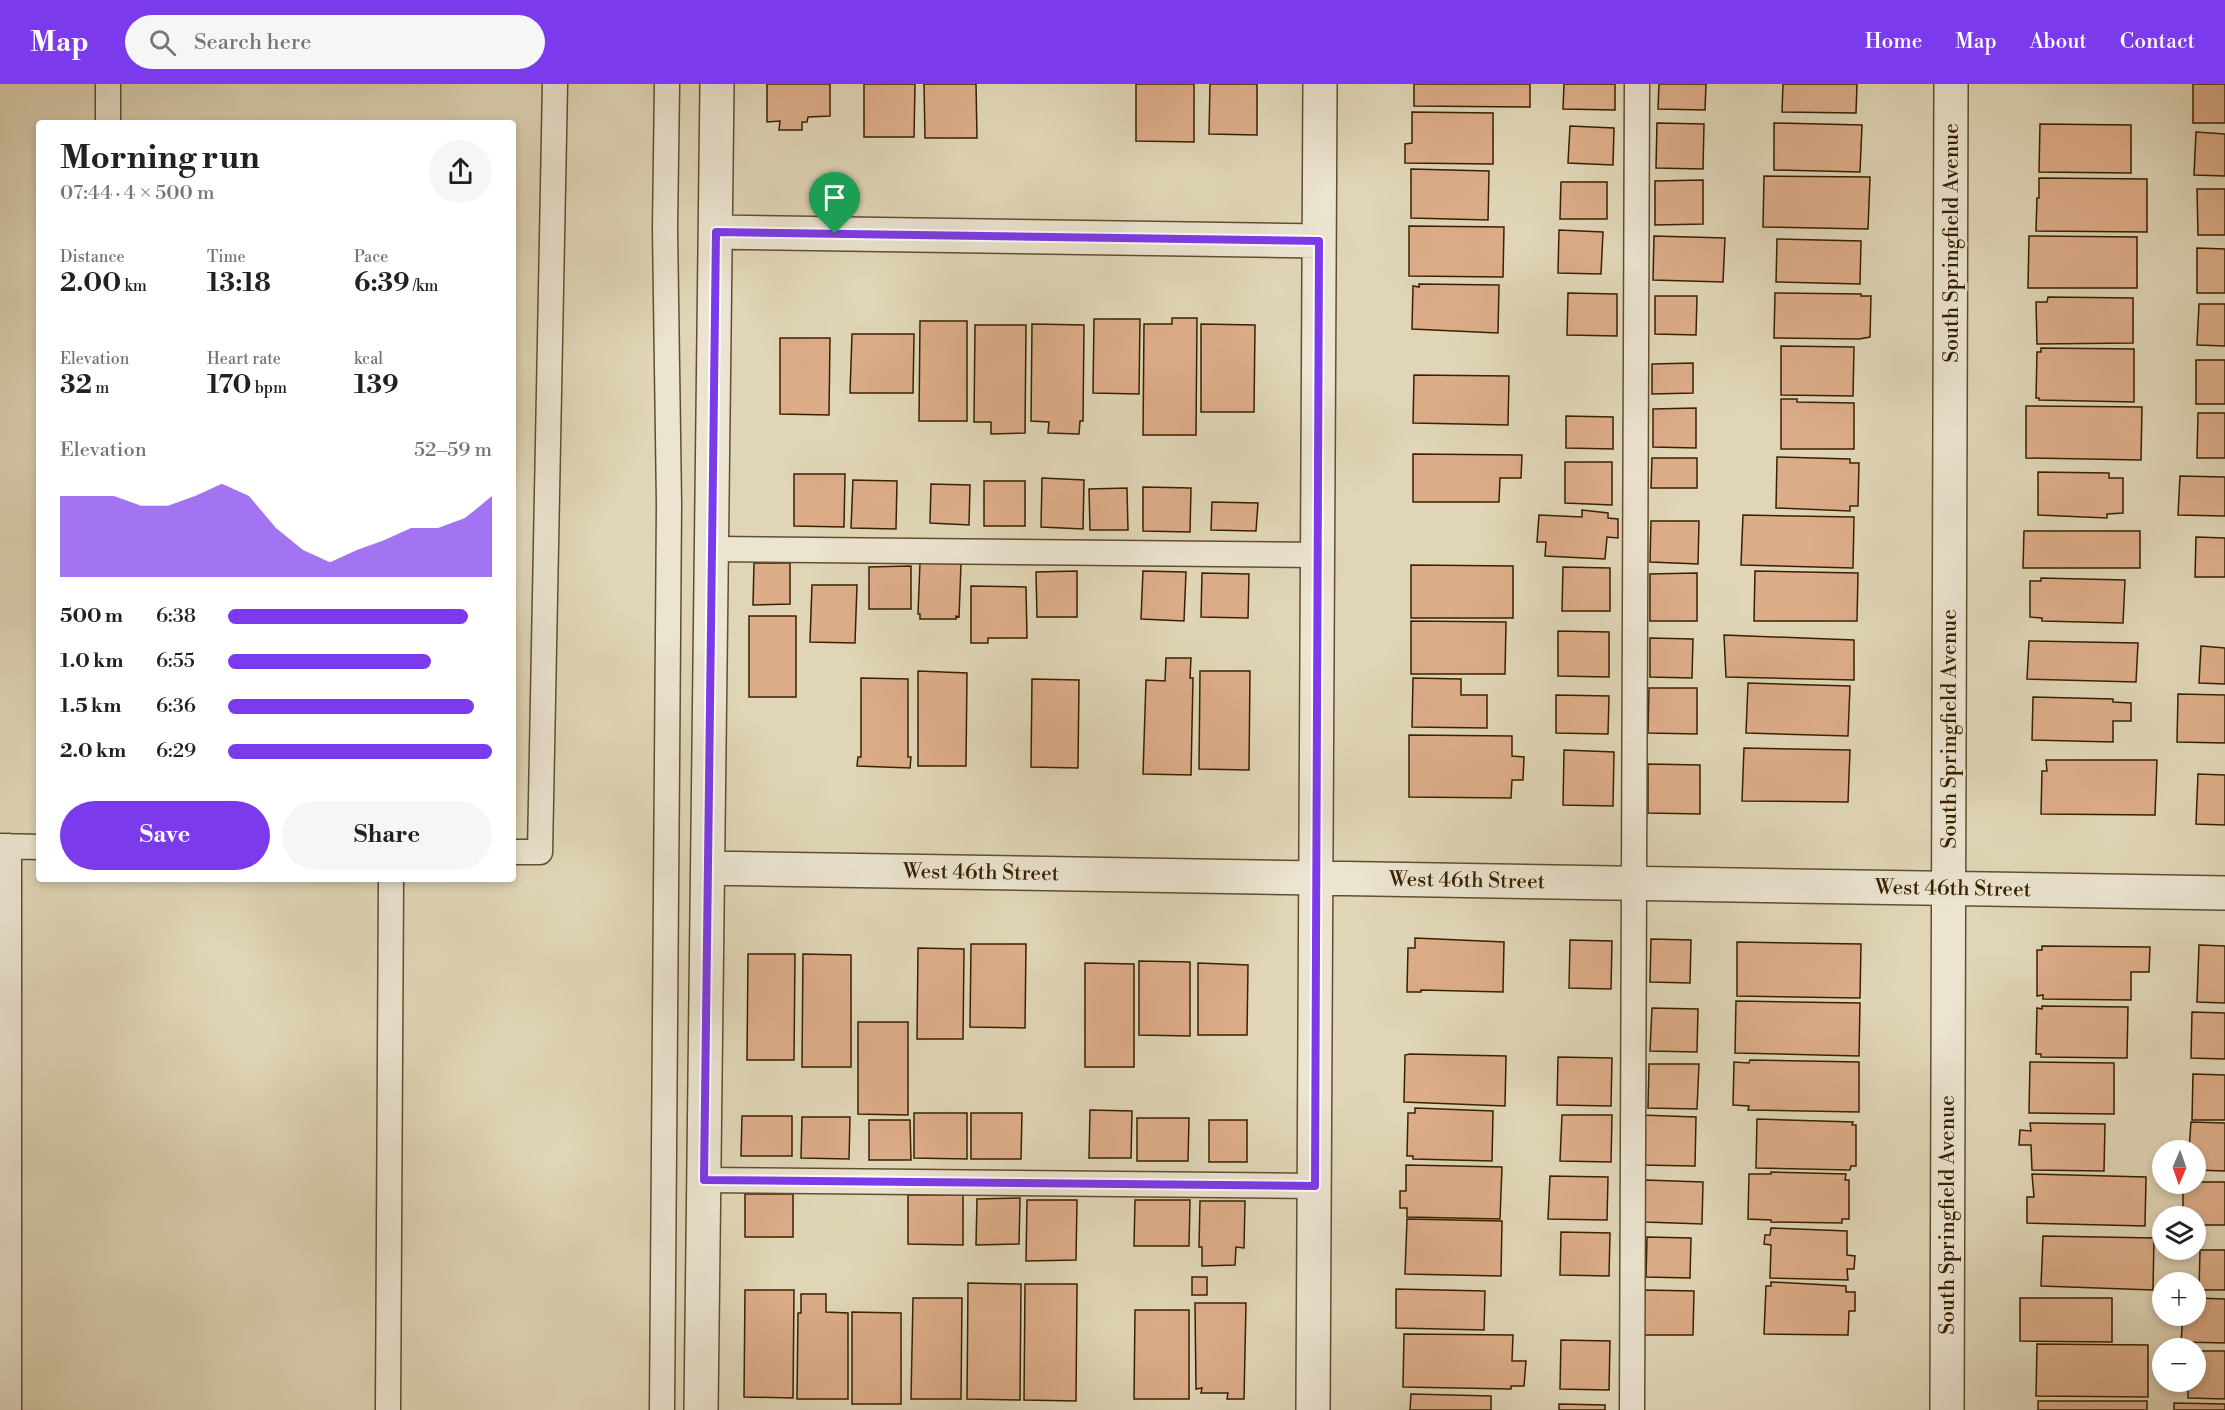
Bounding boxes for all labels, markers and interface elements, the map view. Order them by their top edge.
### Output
search box [125,15,545,69]
text: Map [30,25,89,60]
icon: search [146,26,179,59]
text: Search here [194,29,311,56]
text: Home [1865,29,1922,55]
text: Map [1955,29,1997,55]
text: About [2030,29,2087,55]
text: Contact [2120,29,2195,55]
street label: South Springfield Avenue [1939,123,1965,363]
text: Morning run [60,138,260,179]
button: share [429,140,492,203]
pin [809,172,860,234]
text: 07:44 · 4 × 500 m [60,181,215,206]
icon: arrive [818,181,851,214]
text: Distance [60,247,125,267]
text: Time [207,247,246,267]
text: Pace [354,247,388,267]
text: 2.00 [60,267,121,299]
text: 13:18 [207,267,271,299]
text: 6:39 [354,267,410,299]
text: km [121,276,147,296]
text: /km [410,276,438,296]
text: Elevation [60,349,129,369]
text: Heart rate [207,349,281,369]
text: kcal [354,349,383,369]
text: 32 [60,369,92,401]
text: 170 [207,369,251,401]
text: 139 [354,369,399,401]
text: m [92,378,109,398]
text: bpm [251,378,287,398]
text: Elevation [60,438,147,463]
text: 52–59 m [414,438,492,463]
text: 500 m [60,604,123,629]
text: 6:38 [156,604,196,629]
street label: South Springfield Avenue [1937,609,1963,849]
text: 1.0 km [60,649,124,674]
text: 6:55 [156,649,195,674]
text: 1.5 km [60,694,121,719]
text: 6:36 [156,694,196,719]
text: 2.0 km [60,739,126,764]
text: 6:29 [156,739,196,764]
button: Save [60,801,270,870]
button: Share [282,801,492,870]
street label: West 46th Street [902,859,1060,887]
street label: West 46th Street [1388,867,1546,895]
street label: West 46th Street [1874,875,2032,903]
street label: South Springfield Avenue [1935,1095,1961,1335]
north arrow [2152,1140,2206,1194]
map controls [2152,1140,2206,1392]
button: layers [2152,1206,2206,1260]
button: + [2152,1272,2206,1326]
button: − [2152,1338,2206,1392]

